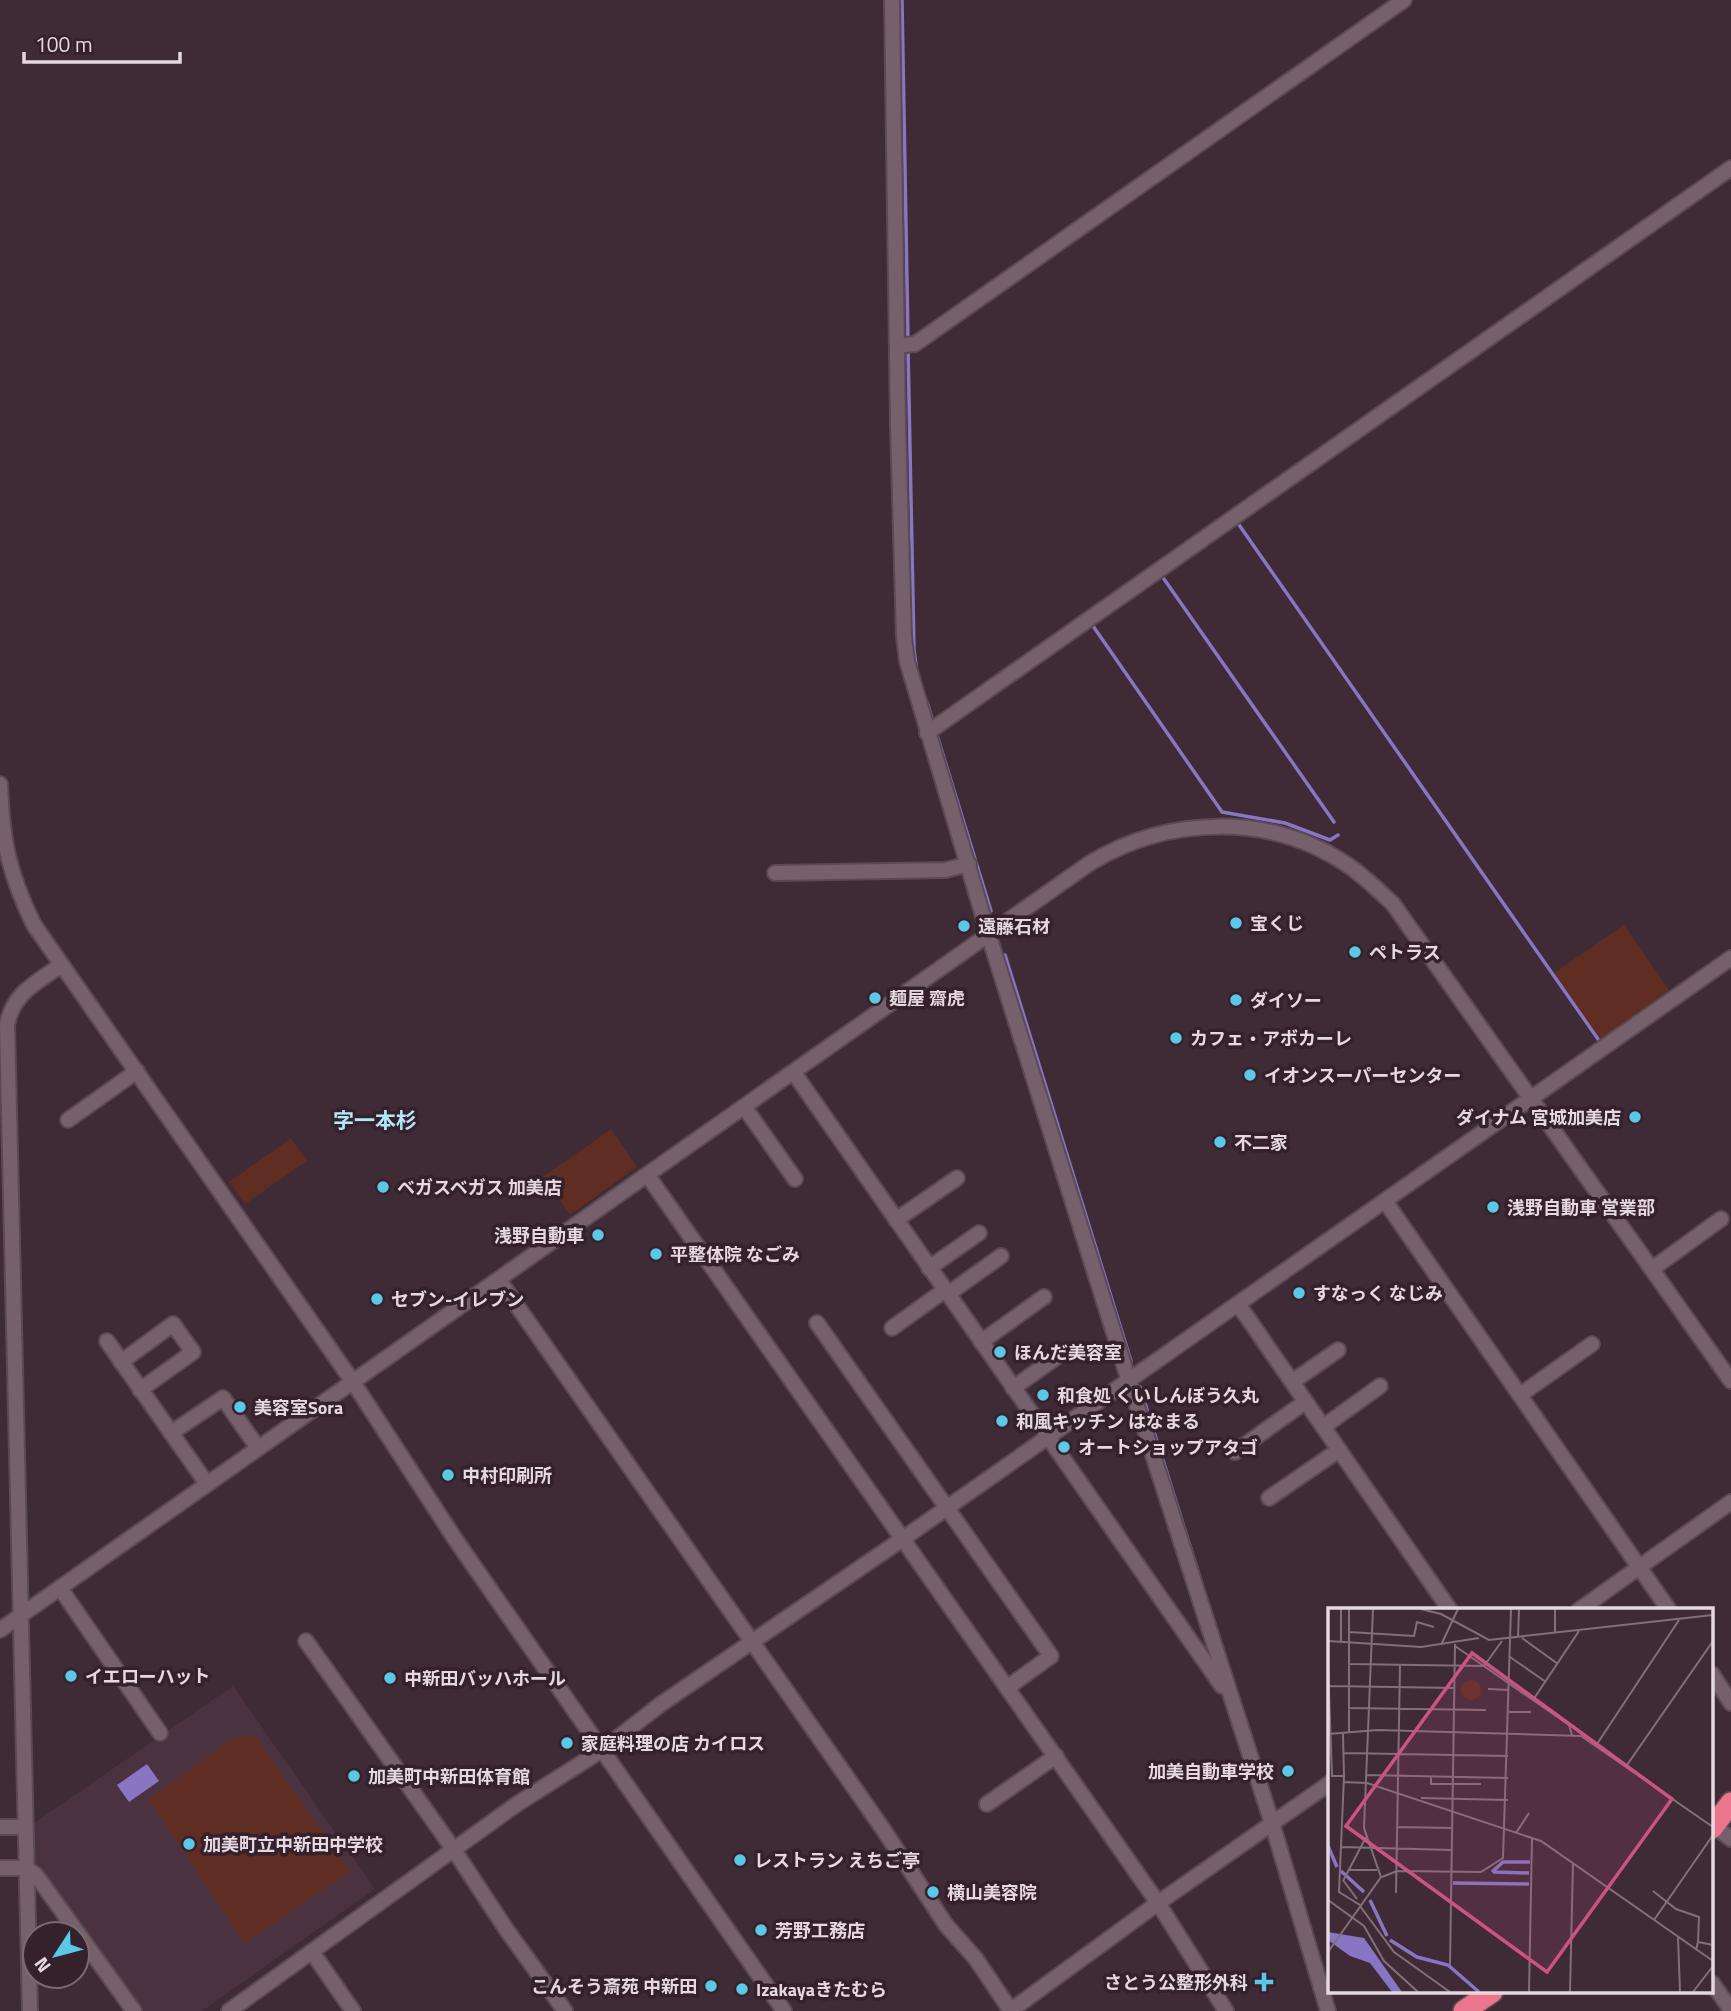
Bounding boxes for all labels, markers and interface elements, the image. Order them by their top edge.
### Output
scale bar [24,21,180,65]
text: 100 m [35,28,92,60]
place label: 宝くじ [1250,910,1304,937]
place label: 遠藤石材 [978,913,1050,940]
marker: 宝くじ [1228,915,1244,931]
marker: 遠藤石材 [956,918,972,934]
place label: ペトラス [1369,939,1441,966]
marker: ペトラス [1347,944,1363,960]
place label: 麺屋 齋虎 [889,985,965,1012]
place label: ダイソー [1250,987,1322,1014]
marker: 麺屋 齋虎 [867,990,883,1006]
marker: ダイソー [1228,992,1244,1008]
place label: カフェ・アボカーレ [1190,1025,1352,1052]
marker: カフェ・アボカーレ [1168,1030,1184,1046]
place label: イオンスーパーセンター [1264,1062,1461,1089]
marker: イオンスーパーセンター [1242,1067,1258,1083]
district label: 字一本杉 [333,1104,417,1136]
place label: ダイナム 宮城加美店 [1456,1104,1621,1131]
marker: ダイナム 宮城加美店 [1627,1109,1643,1125]
place label: 不二家 [1234,1129,1288,1156]
marker: 不二家 [1212,1134,1228,1150]
place label: ベガスベガス 加美店 [397,1174,562,1201]
marker: ベガスベガス 加美店 [375,1179,391,1195]
place label: 浅野自動車 営業部 [1507,1194,1655,1221]
marker: 浅野自動車 営業部 [1485,1199,1501,1215]
place label: 浅野自動車 [494,1222,584,1249]
marker: 浅野自動車 [590,1227,606,1243]
place label: 平整体院 なごみ [670,1241,800,1268]
marker: 平整体院 なごみ [648,1246,664,1262]
place label: すなっく なじみ [1313,1280,1443,1307]
marker: すなっく なじみ [1291,1285,1307,1301]
place label: セブン-イレブン [391,1286,524,1313]
marker: セブン-イレブン [369,1291,385,1307]
place label: ほんだ美容室 [1014,1339,1122,1366]
marker: ほんだ美容室 [992,1344,1008,1360]
place label: 和食処 くいしんぼう久丸 [1057,1382,1259,1409]
marker: 和食処 くいしんぼう久丸 [1035,1387,1051,1403]
place label: 美容室Sora [254,1394,343,1421]
marker: 美容室Sora [232,1399,248,1415]
place label: 和風キッチン はなまる [1016,1408,1200,1435]
marker: 和風キッチン はなまる [994,1413,1010,1429]
place label: オートショップアタゴ [1078,1434,1258,1461]
marker: オートショップアタゴ [1056,1439,1072,1455]
place label: 中村印刷所 [462,1462,552,1489]
marker: 中村印刷所 [440,1467,456,1483]
inset map [1328,1608,1714,1994]
place label: イエローハット [85,1663,210,1690]
place label: 中新田バッハホール [404,1665,566,1692]
marker: イエローハット [63,1668,79,1684]
marker: 中新田バッハホール [382,1670,398,1686]
place label: 家庭料理の店 カイロス [581,1730,765,1757]
marker: 家庭料理の店 カイロス [559,1735,575,1751]
place label: 加美自動車学校 [1148,1758,1274,1785]
place label: 加美町中新田体育館 [368,1763,530,1790]
marker: 加美自動車学校 [1280,1763,1296,1779]
marker: 加美町中新田体育館 [346,1768,362,1784]
place label: 加美町立中新田中学校 [203,1831,383,1858]
marker: 加美町立中新田中学校 [181,1836,197,1852]
place label: レストラン えちご亭 [754,1847,920,1874]
marker: レストラン えちご亭 [732,1852,748,1868]
place label: 横山美容院 [947,1879,1037,1906]
marker: 横山美容院 [925,1884,941,1900]
place label: 芳野工務店 [775,1917,865,1944]
north arrow [21,1920,91,1990]
marker: 芳野工務店 [753,1922,769,1938]
text: N [26,1951,57,1979]
place label: さとう公整形外科 [1104,1969,1248,1996]
marker: さとう公整形外科 [1254,1972,1274,1992]
place label: こんそう斎苑 中新田 [531,1973,697,2000]
place label: Izakayaきたむら [756,1976,887,2003]
marker: こんそう斎苑 中新田 [703,1978,719,1994]
marker: Izakayaきたむら [734,1981,750,1997]

